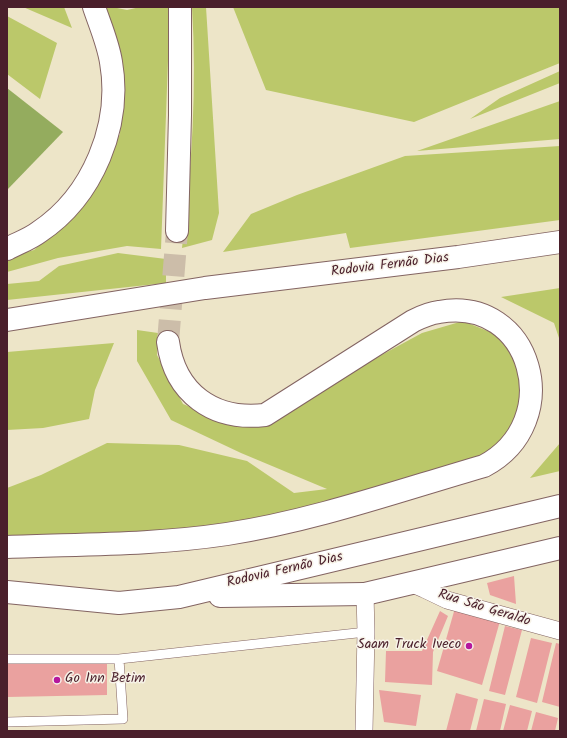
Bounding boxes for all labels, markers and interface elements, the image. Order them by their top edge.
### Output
street label: Rodovia Fernão Dias [330,250,450,282]
street label: Rodovia Fernão Dias [225,549,345,593]
street label: Rua São Geraldo [436,587,532,631]
place label: Saam Truck Iveco [357,638,461,654]
marker: Saam Truck Iveco [464,641,474,651]
place label: Go Inn Betim [65,672,145,688]
marker: Go Inn Betim [52,675,62,685]

